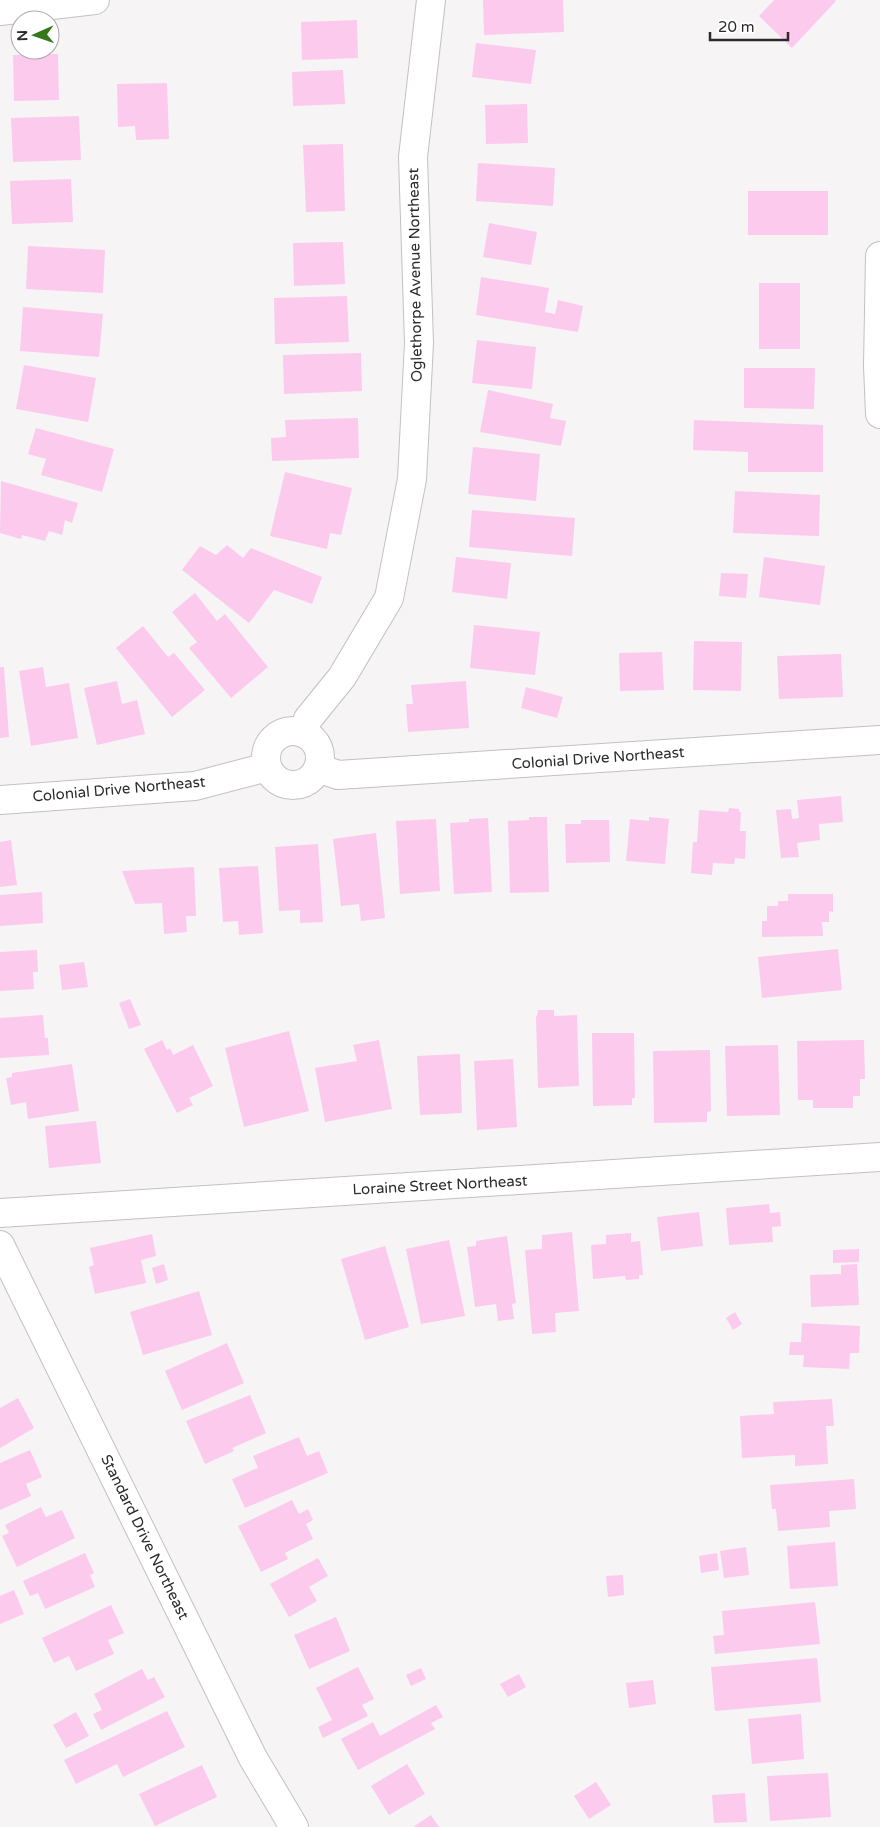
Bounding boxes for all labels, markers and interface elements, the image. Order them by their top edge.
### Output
north arrow [10,10,60,60]
scale bar [710,10,788,42]
text: 20 m [718,18,755,36]
text: N [14,30,31,41]
street label: Oglethorpe Avenue Northeast [404,168,426,382]
street label: Colonial Drive Northeast [511,743,685,773]
street label: Colonial Drive Northeast [32,772,206,806]
street label: Loraine Street Northeast [352,1171,528,1199]
street label: Standard Drive Northeast [97,1452,193,1623]

